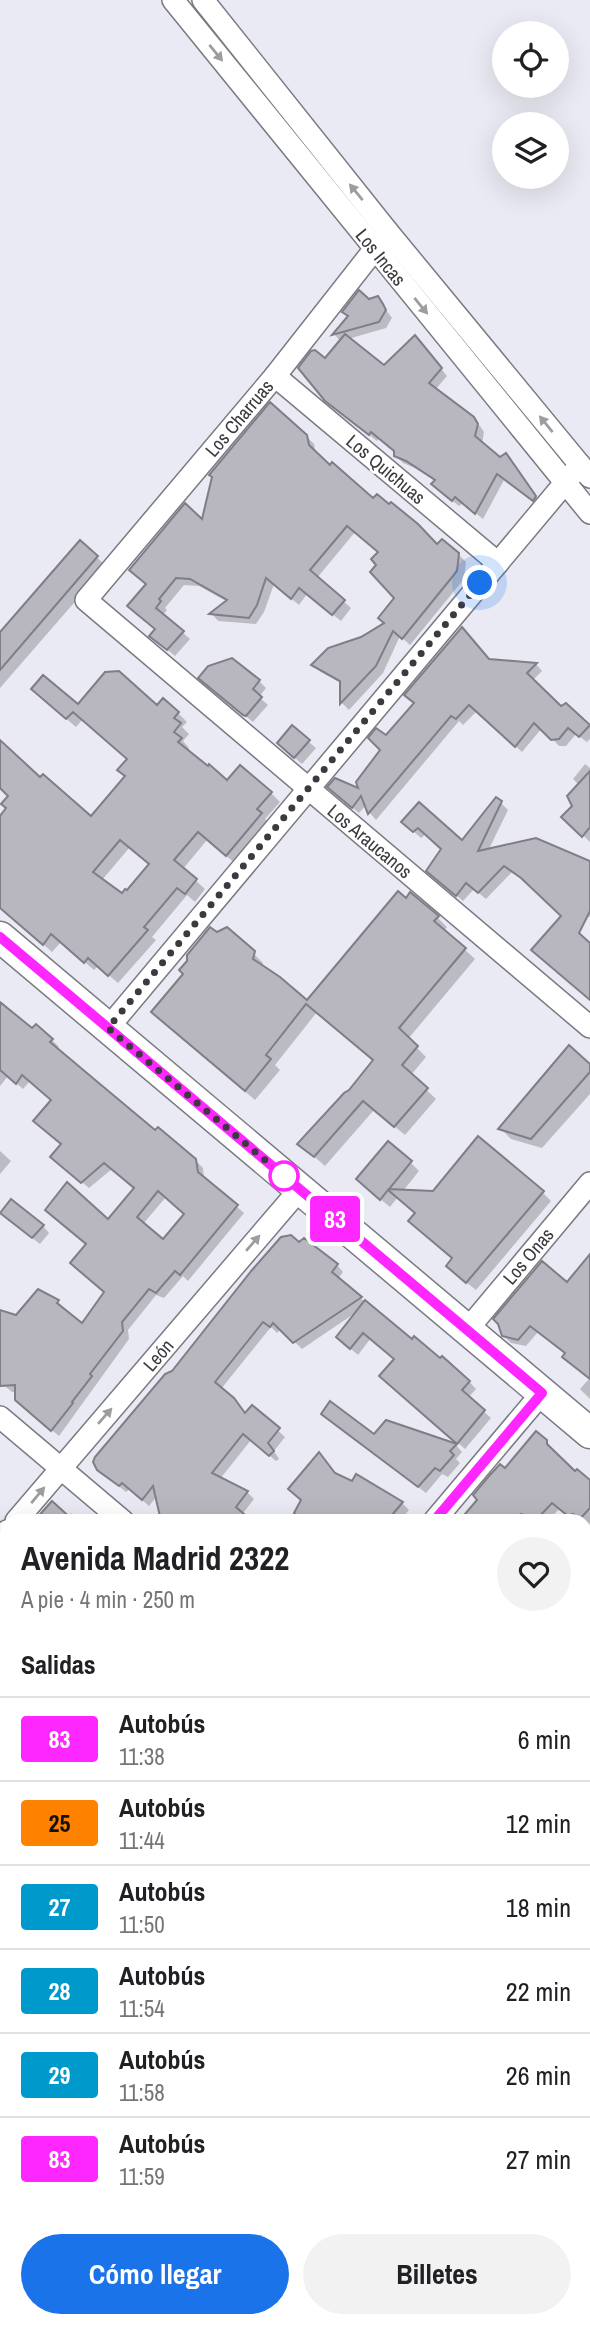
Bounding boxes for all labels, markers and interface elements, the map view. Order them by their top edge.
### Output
map controls [492,21,569,189]
button: locate [492,21,569,98]
one-way arrow [208,45,223,62]
button: layers [492,112,569,189]
one-way arrow [348,183,363,201]
street label: Los Incas [350,223,412,291]
one-way arrow [413,297,428,315]
street label: Los Charruas [199,374,279,462]
one-way arrow [539,416,554,434]
street label: Los Quichuas [341,428,431,510]
your location [462,565,497,600]
street label: Los Araucanos [322,798,418,884]
unlabelled marker [269,1161,299,1191]
line badge: 83 [304,1196,366,1242]
text: 83 [324,1203,346,1235]
street label: Los Onas [497,1222,560,1290]
one-way arrow [245,1235,260,1252]
street label: León [137,1333,179,1377]
one-way arrow [97,1408,112,1425]
one-way arrow [31,1486,46,1504]
text: Avenida Madrid 2322 [21,1536,289,1580]
button: heart [497,1537,571,1611]
text: A pie · 4 min · 250 m [21,1584,195,1615]
text: Salidas [21,1647,96,1682]
text: Autobús [119,1706,205,1741]
text: 6 min [518,1722,571,1757]
text: 83 [49,1723,70,1755]
text: 11:38 [119,1741,165,1772]
text: Autobús [119,1790,205,1825]
text: 12 min [506,1806,571,1841]
text: 25 [49,1807,70,1839]
text: 11:44 [119,1825,165,1856]
text: Autobús [119,1874,205,1909]
text: 18 min [506,1890,571,1925]
text: 27 [49,1891,70,1923]
text: 11:50 [119,1909,165,1940]
text: Autobús [119,1958,205,1993]
text: 22 min [506,1974,571,2009]
text: 28 [49,1975,70,2007]
text: 11:54 [119,1993,165,2024]
text: Autobús [119,2042,205,2077]
text: 26 min [506,2058,571,2093]
text: 29 [49,2059,70,2091]
text: 11:58 [119,2077,165,2108]
text: Autobús [119,2126,205,2161]
text: 27 min [506,2142,571,2177]
text: 83 [49,2143,70,2175]
text: 11:59 [119,2161,165,2192]
button: Cómo llegar [21,2234,289,2314]
button: Billetes [303,2234,571,2314]

